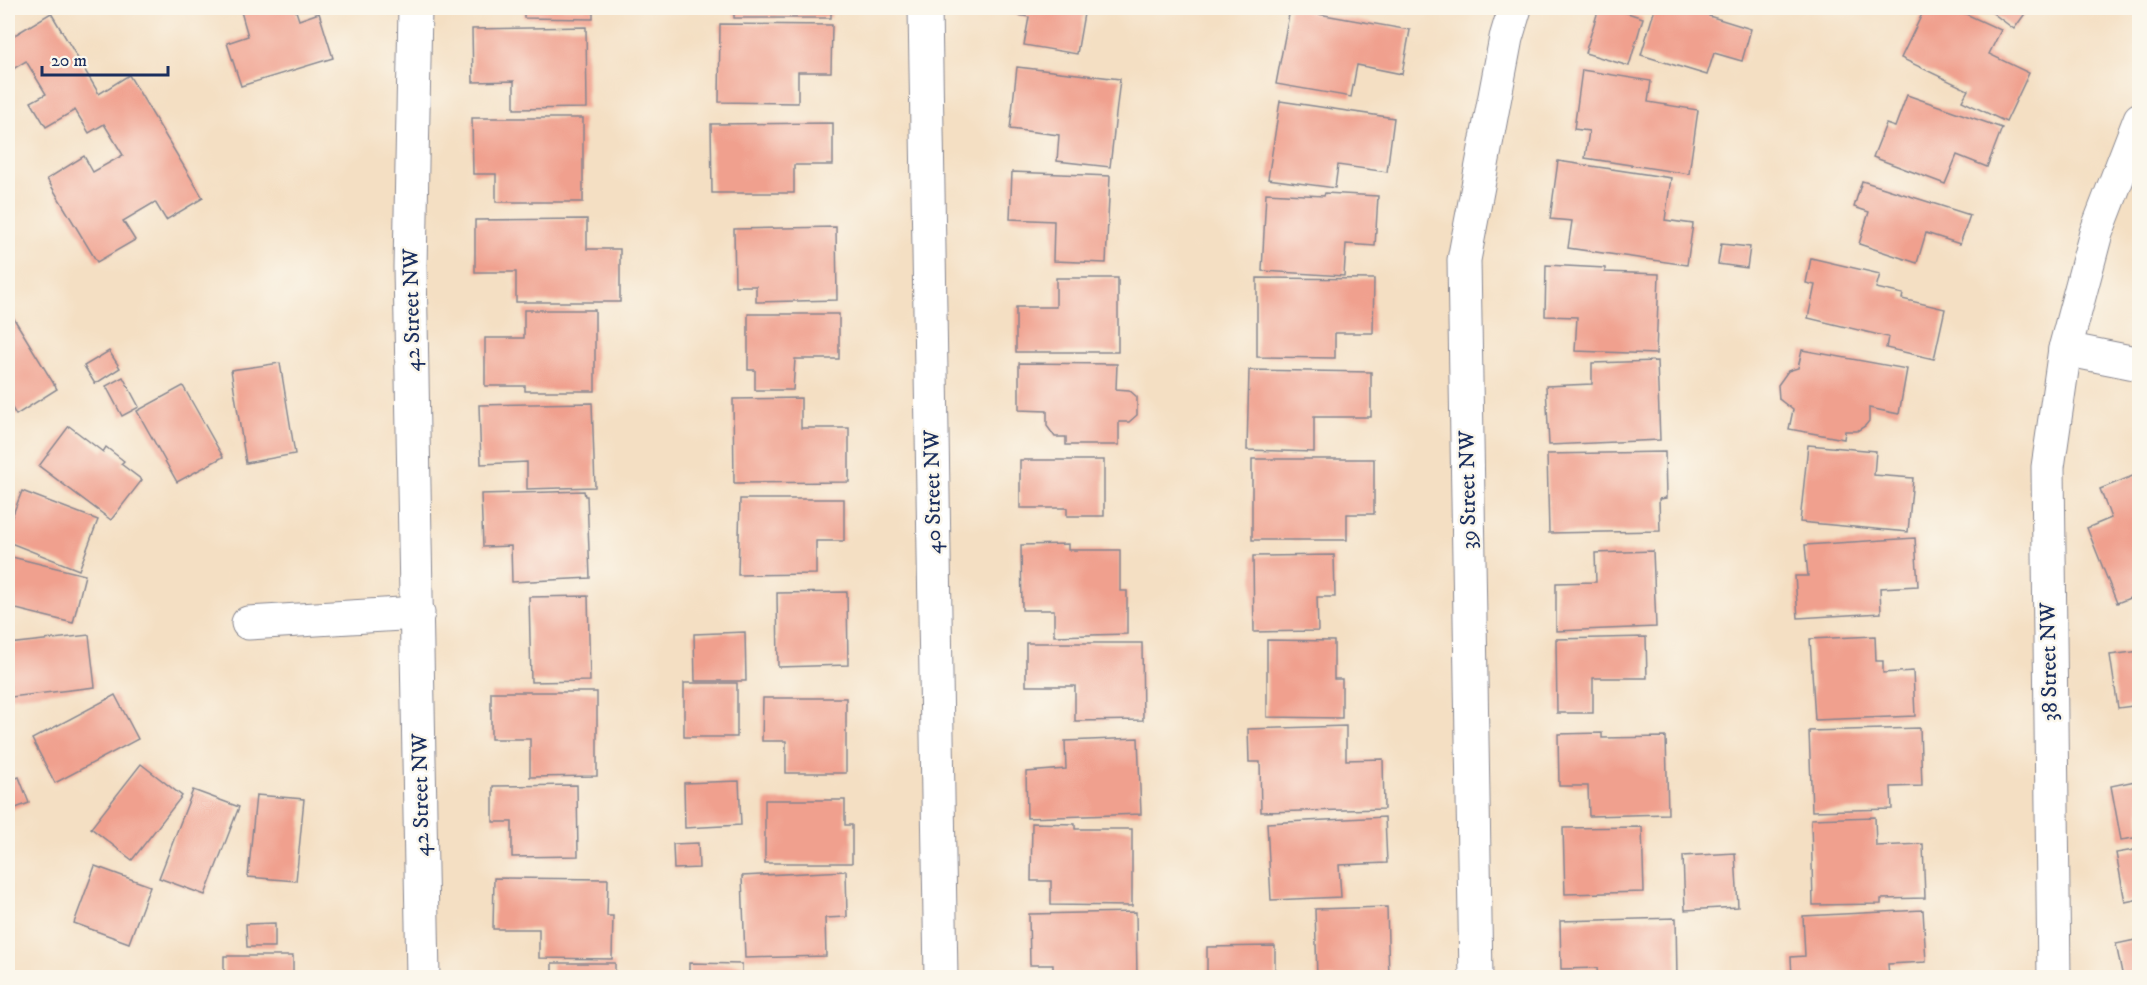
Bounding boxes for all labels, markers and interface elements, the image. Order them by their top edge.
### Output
scale bar [42,39,168,77]
text: 20 m [51,50,87,72]
street label: 42 Street NW [397,247,427,372]
street label: 40 Street NW [918,429,948,554]
street label: 39 Street NW [1453,429,1483,550]
street label: 38 Street NW [2034,601,2064,722]
street label: 42 Street NW [406,732,436,857]

